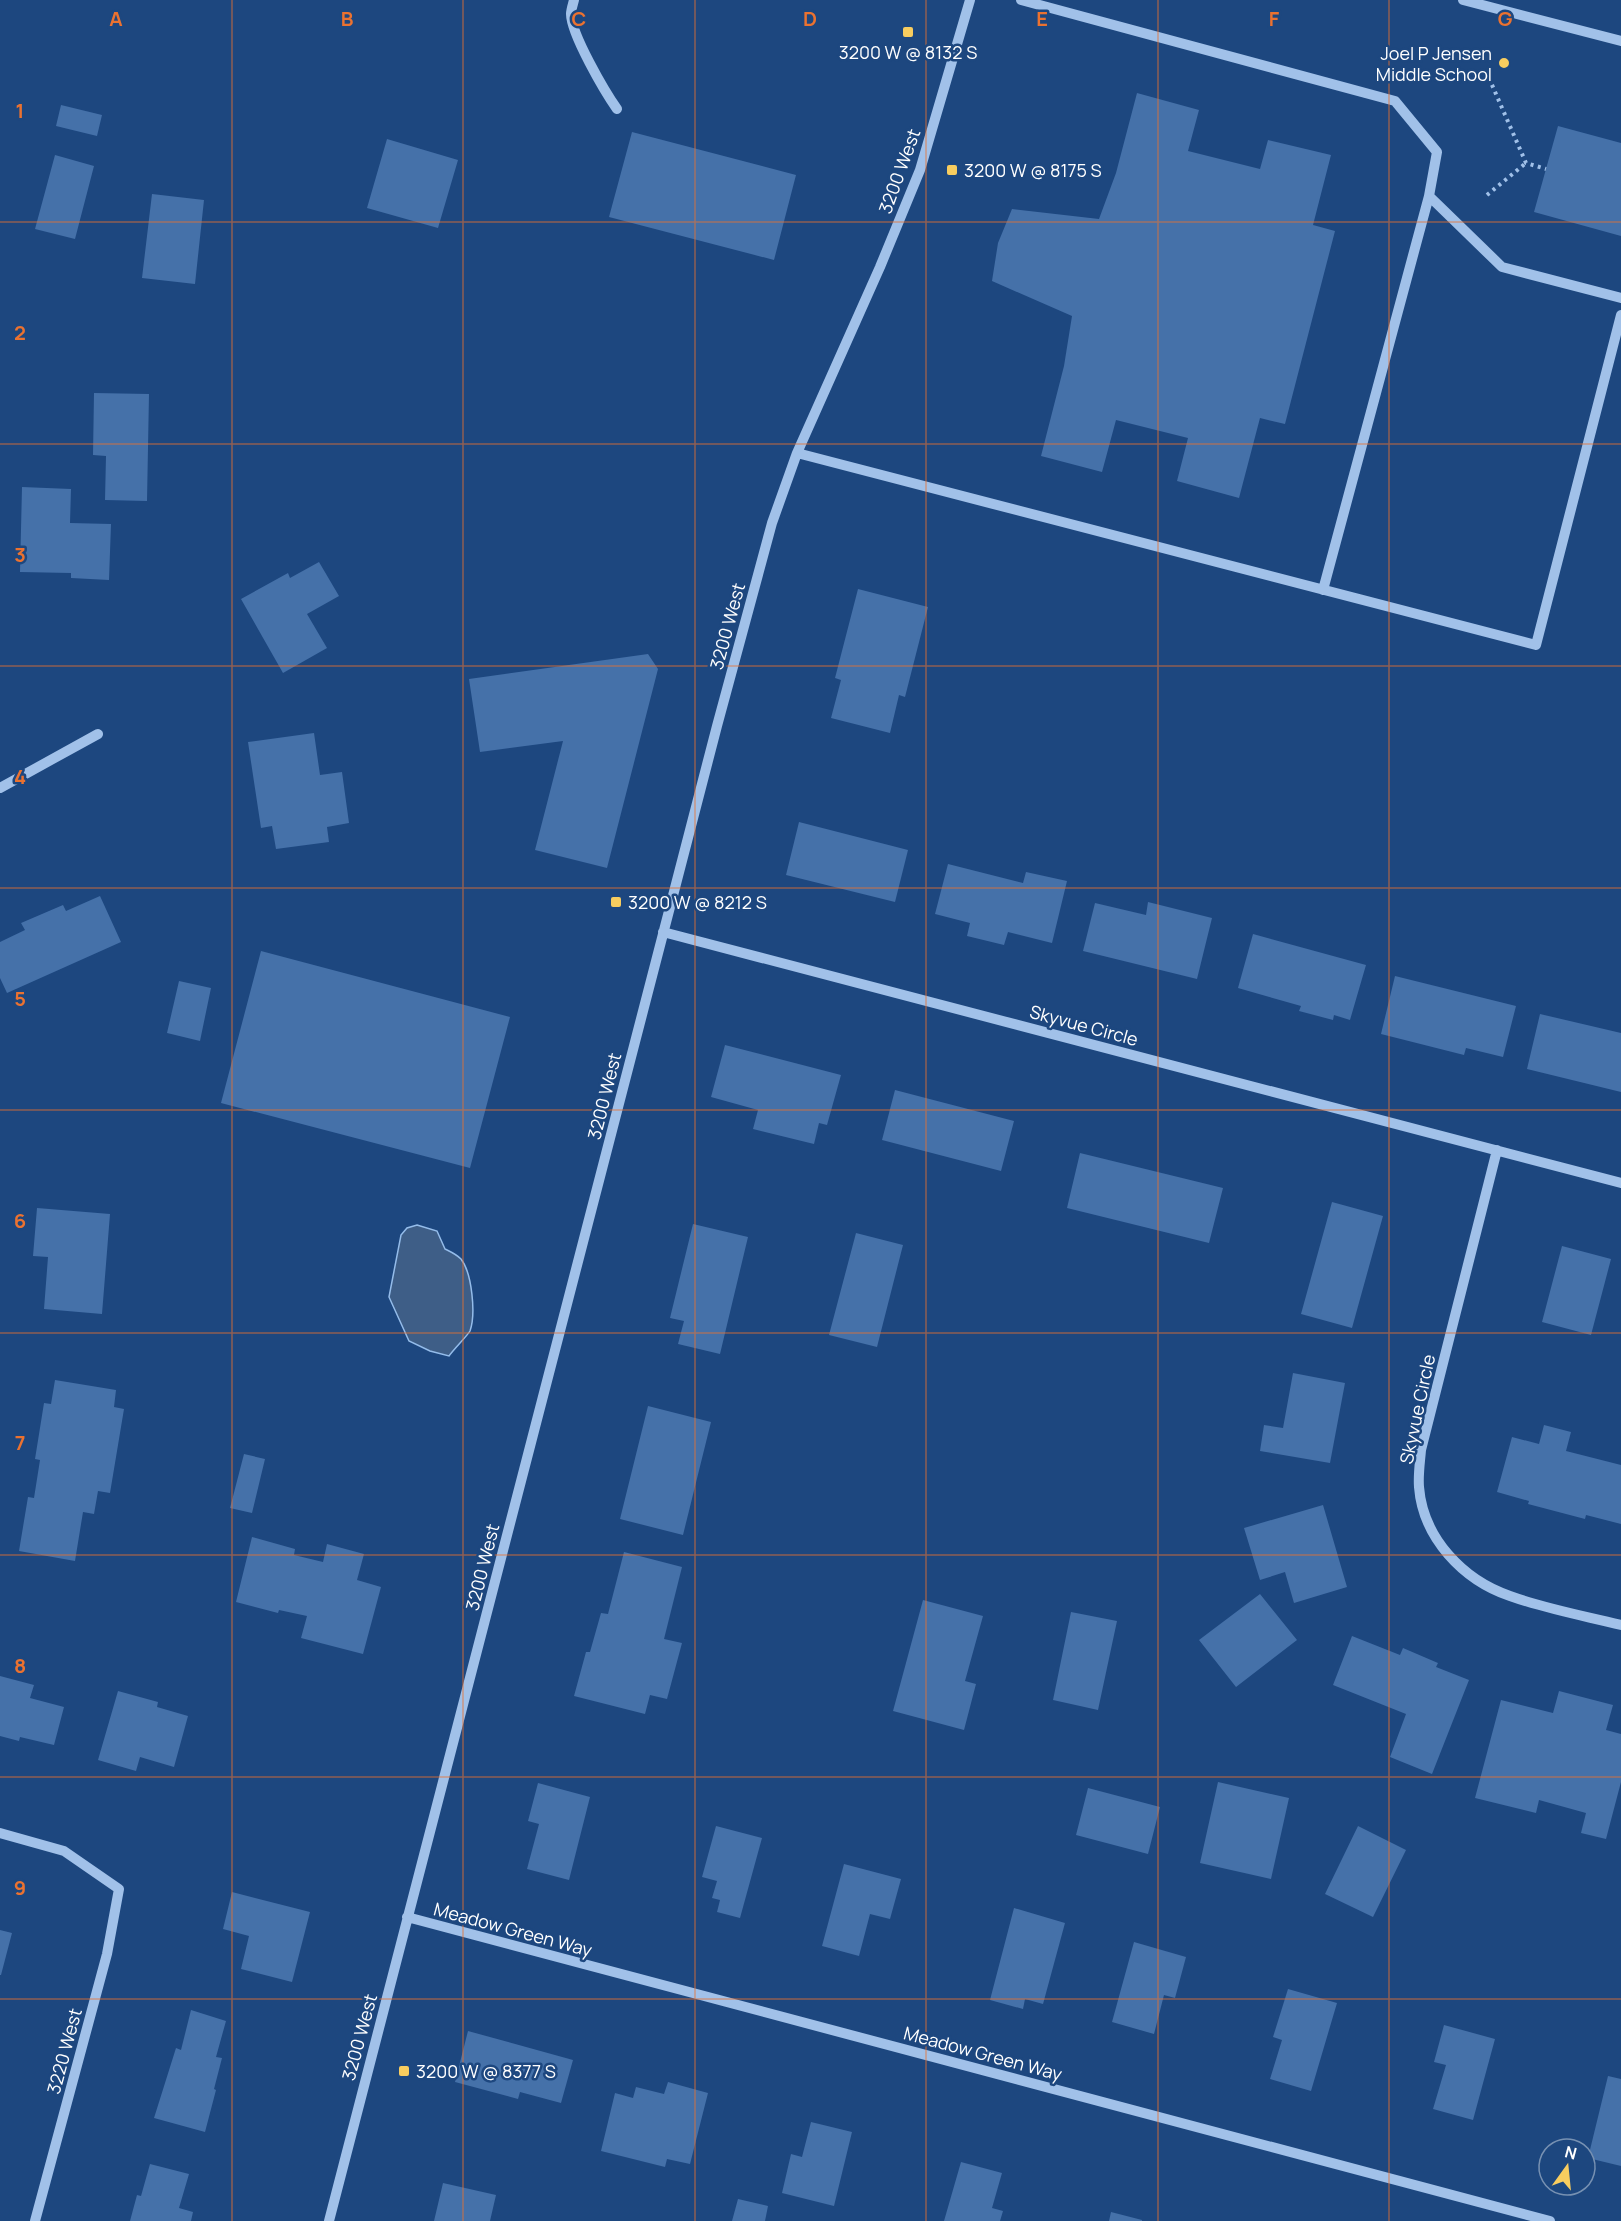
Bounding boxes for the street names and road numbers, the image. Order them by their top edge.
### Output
street label: 3200 West [873,125,925,217]
street label: 3200 West [704,580,750,672]
street label: Skyvue Circle [1027,999,1141,1051]
street label: 3200 West [582,1050,626,1142]
street label: Skyvue Circle [1394,1352,1440,1466]
street label: 3200 West [460,1521,504,1613]
street label: Meadow Green Way [431,1896,595,1962]
street label: 3200 West [336,1991,382,2083]
street label: 3220 West [41,2005,87,2097]
street label: Meadow Green Way [901,2020,1065,2086]

